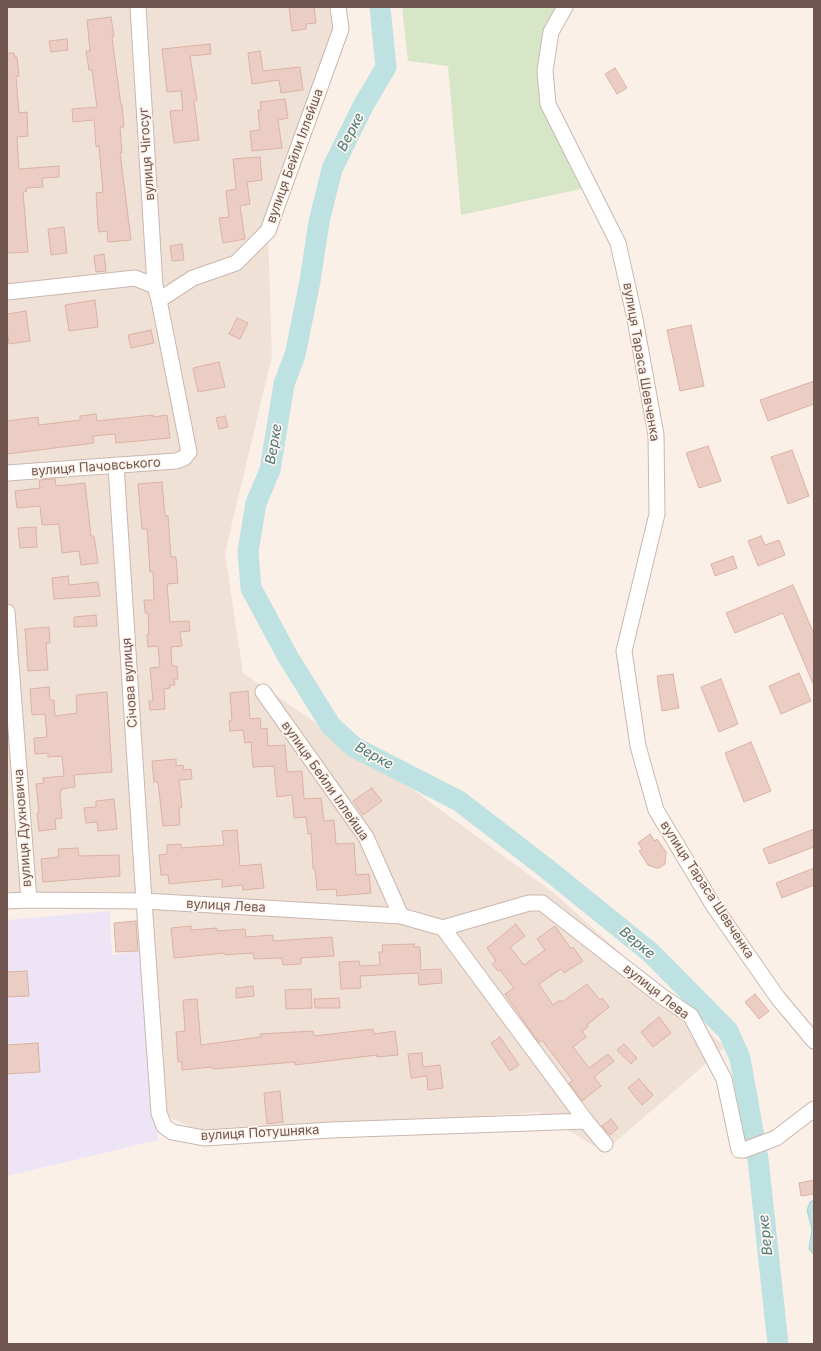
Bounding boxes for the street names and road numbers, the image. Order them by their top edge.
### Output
street label: вулиця Бейли Іллейша [263,87,327,225]
street label: вулиця Чігосуг [136,107,158,201]
street label: вулиця Тараса Шевченка [619,281,663,443]
street label: вулиця Пачовського [31,455,161,479]
street label: Січова вулиця [119,637,141,729]
street label: вулиця Бейли Іллейша [278,718,372,844]
street label: вулиця Духновича [11,768,35,888]
street label: вулиця Тараса Шевченка [657,818,757,962]
street label: вулиця Лева [186,896,266,916]
street label: вулиця Лева [620,961,692,1023]
street label: вулиця Потушняка [200,1122,320,1144]

